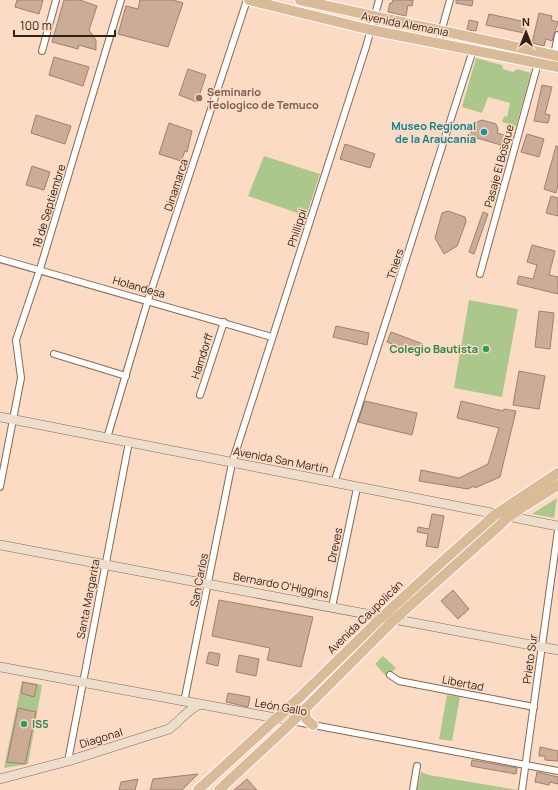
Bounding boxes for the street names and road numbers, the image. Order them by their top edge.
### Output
street label: Avenida Alemania [360,8,450,39]
street label: Pasaje El Bosque [480,122,517,209]
street label: Dinamarca [160,157,191,213]
street label: 18 de Septiembre [29,162,69,250]
street label: Phillippi [283,207,310,249]
street label: Thiers [383,246,407,281]
street label: Holandesa [111,272,167,301]
street label: Hamdorff [187,330,216,381]
street label: Avenida San Martín [232,443,330,476]
street label: Dreves [324,526,346,564]
street label: San Carlos [186,552,211,608]
street label: Santa Margarita [72,558,103,640]
street label: Bernardo O'Higgins [232,568,330,601]
street label: Avenida Caupolicán [324,577,406,657]
street label: Prieto Sur [519,633,540,685]
street label: Libertad [441,671,485,694]
street label: León Gallo [254,695,309,719]
street label: Diagonal [77,724,124,751]

